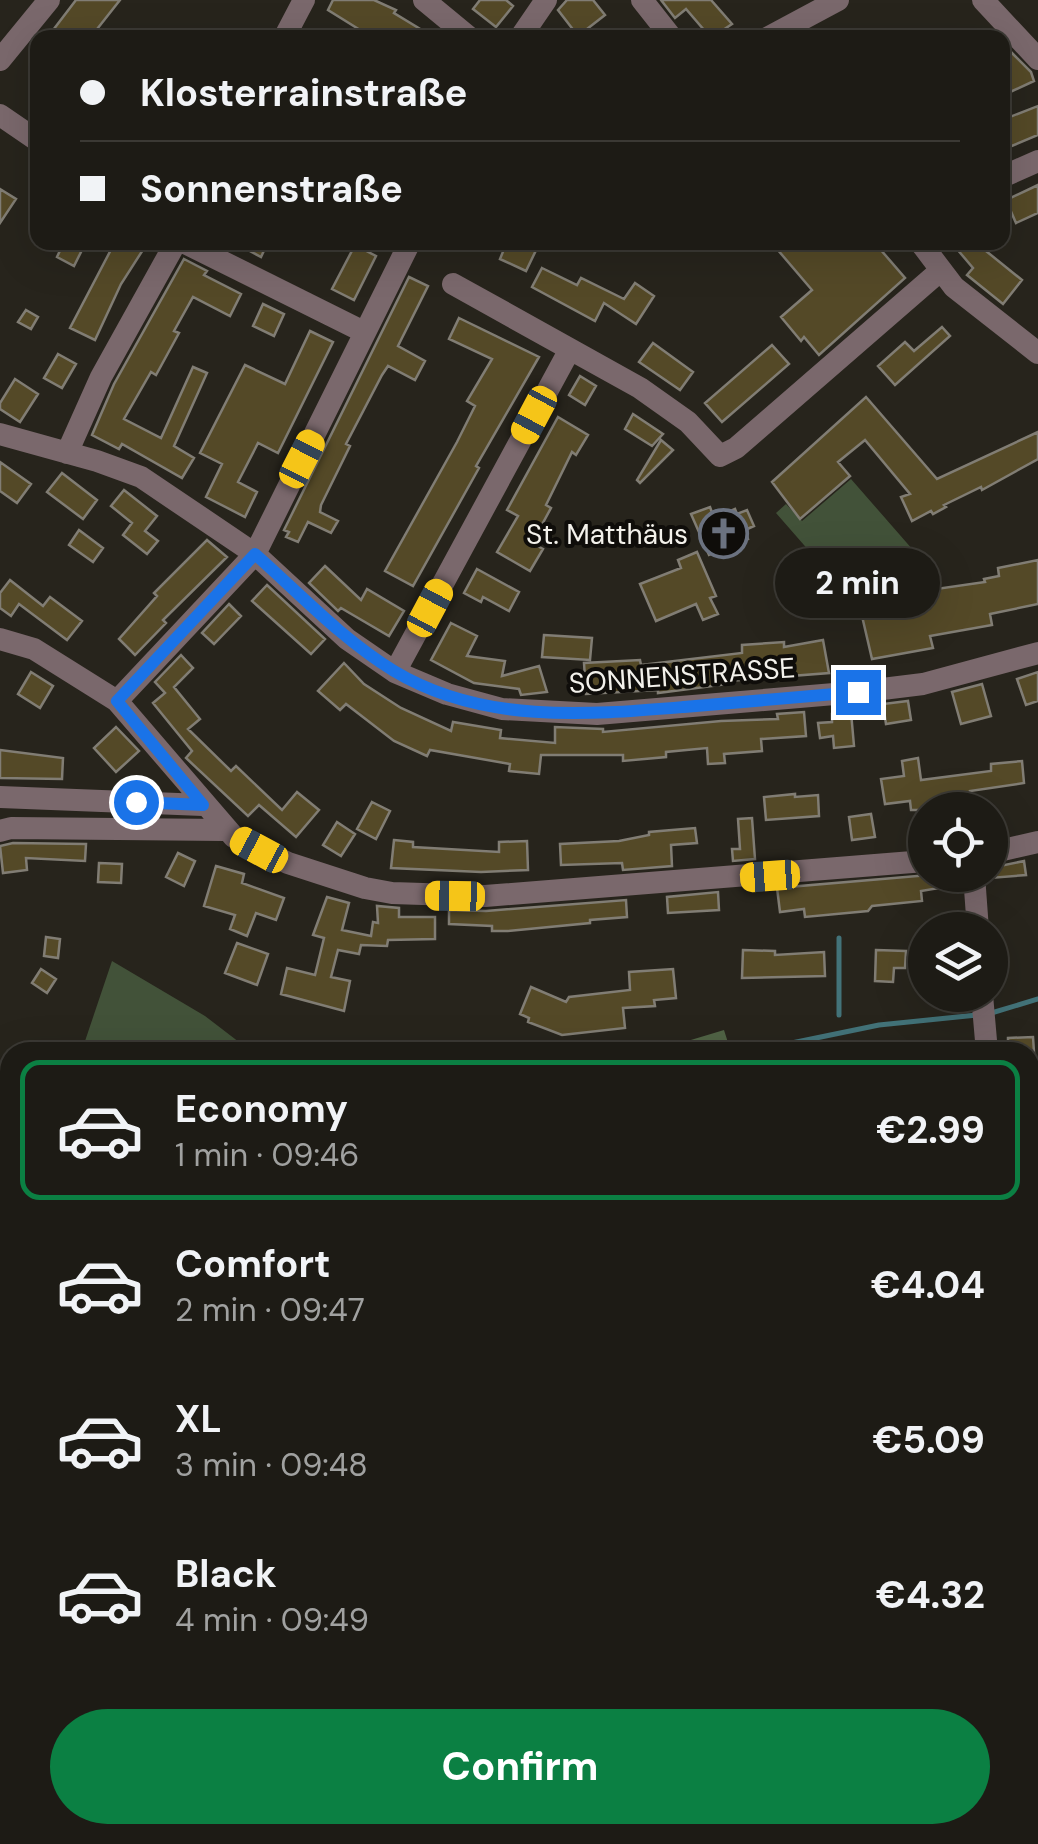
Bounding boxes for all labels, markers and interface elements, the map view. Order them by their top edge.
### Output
text: Klosterrainstraße [140,68,467,118]
text: Sonnenstraße [140,164,403,214]
car [507,381,561,449]
car [275,425,329,493]
church icon: St. Matthäus [697,508,749,560]
place label: St. Matthäus [526,516,688,553]
callout: 2 min [776,547,940,617]
text: 2 min [815,562,900,604]
car [403,574,457,642]
street label: SONNENSTRASSE [568,649,796,702]
route end [836,670,881,715]
route start [114,780,159,825]
map controls [908,792,1008,1012]
button: locate [908,792,1008,892]
car [225,823,293,877]
car [739,859,801,893]
car [425,880,485,912]
button: layers [908,912,1008,1012]
text: Economy [175,1084,348,1134]
icon: car [55,1085,145,1175]
text: €2.99 [876,1105,985,1155]
text: 1 min · 09:46 [175,1134,359,1176]
text: Comfort [175,1239,331,1289]
icon: car [55,1240,145,1330]
text: €4.04 [871,1260,985,1310]
text: 2 min · 09:47 [175,1289,365,1331]
text: XL [175,1394,222,1444]
icon: car [55,1395,145,1485]
text: €5.09 [872,1415,985,1465]
text: 3 min · 09:48 [175,1444,368,1486]
text: Black [175,1549,277,1599]
icon: car [55,1550,145,1640]
text: €4.32 [876,1570,985,1620]
text: 4 min · 09:49 [175,1599,369,1641]
button: Confirm [50,1709,990,1824]

